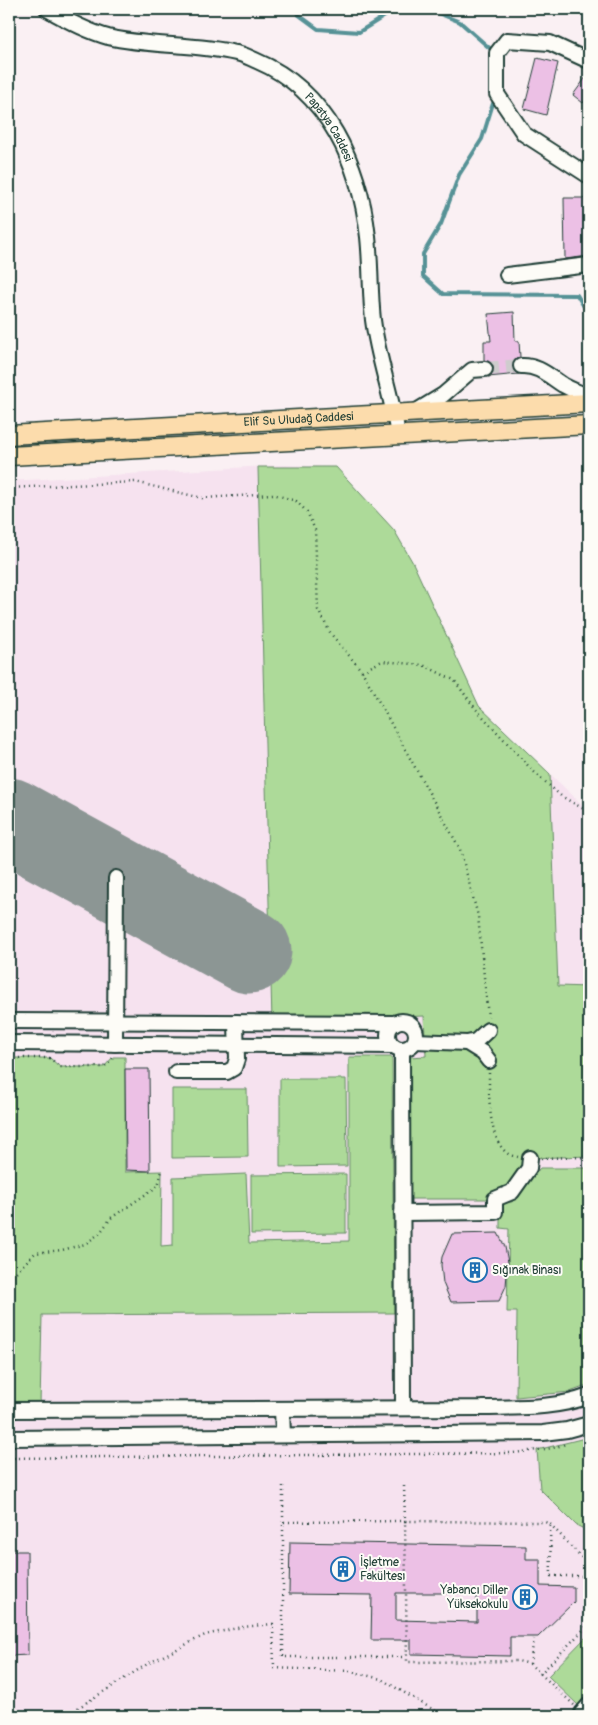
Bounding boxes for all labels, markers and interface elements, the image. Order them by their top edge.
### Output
street label: Papatya Caddesi [301,89,356,164]
street label: Elif Su Uludağ Caddesi [243,409,354,430]
building icon: Sığınak Binası [462,1257,488,1283]
place label: Sığınak Binası [492,1263,561,1278]
place label: İşletme Fakültesı [360,1554,406,1584]
building icon: İşletme Fakültesı [330,1556,356,1582]
place label: Yabancı Diller Yüksekokulu [440,1583,509,1612]
building icon: Yabancı Diller Yüksekokulu [512,1584,538,1610]

